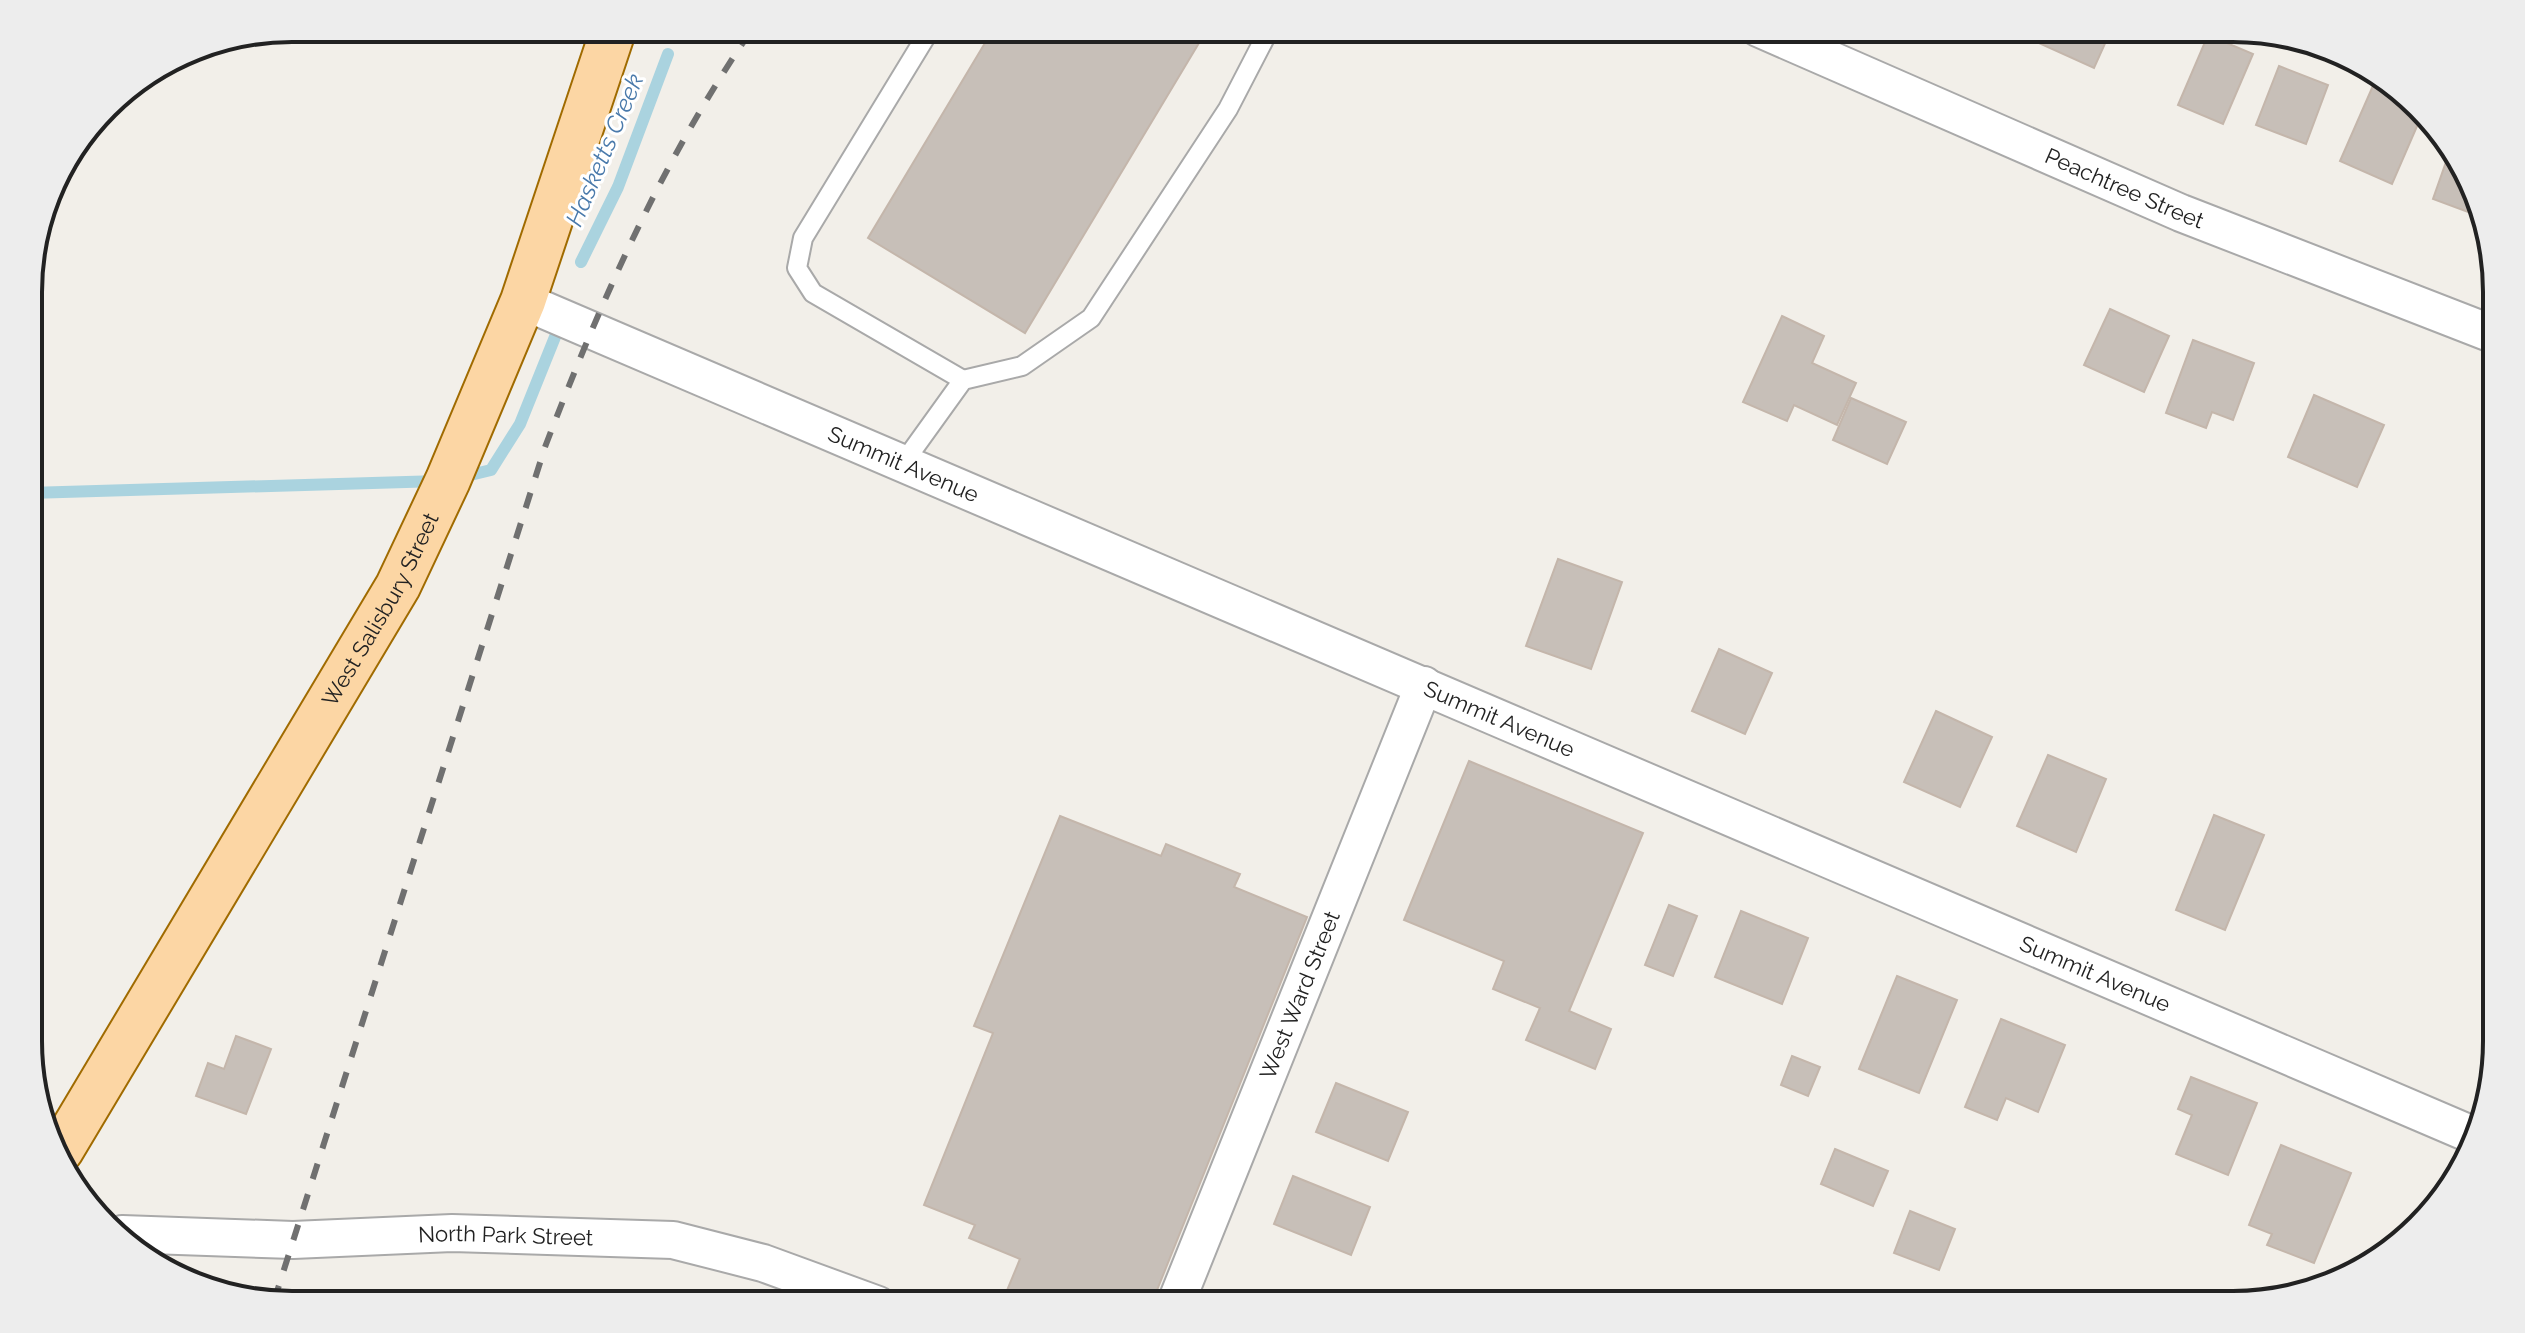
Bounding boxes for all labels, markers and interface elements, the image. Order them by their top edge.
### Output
water label: Hasketts Creek [559,69,650,230]
street label: Peachtree Street [2041,142,2208,234]
street label: Summit Avenue [824,420,983,508]
street label: West Salisbury Street [316,508,444,711]
street label: Summit Avenue [1420,675,1579,762]
street label: West Ward Street [1254,907,1345,1083]
street label: Summit Avenue [2016,930,2175,1017]
street label: North Park Street [418,1220,594,1250]

